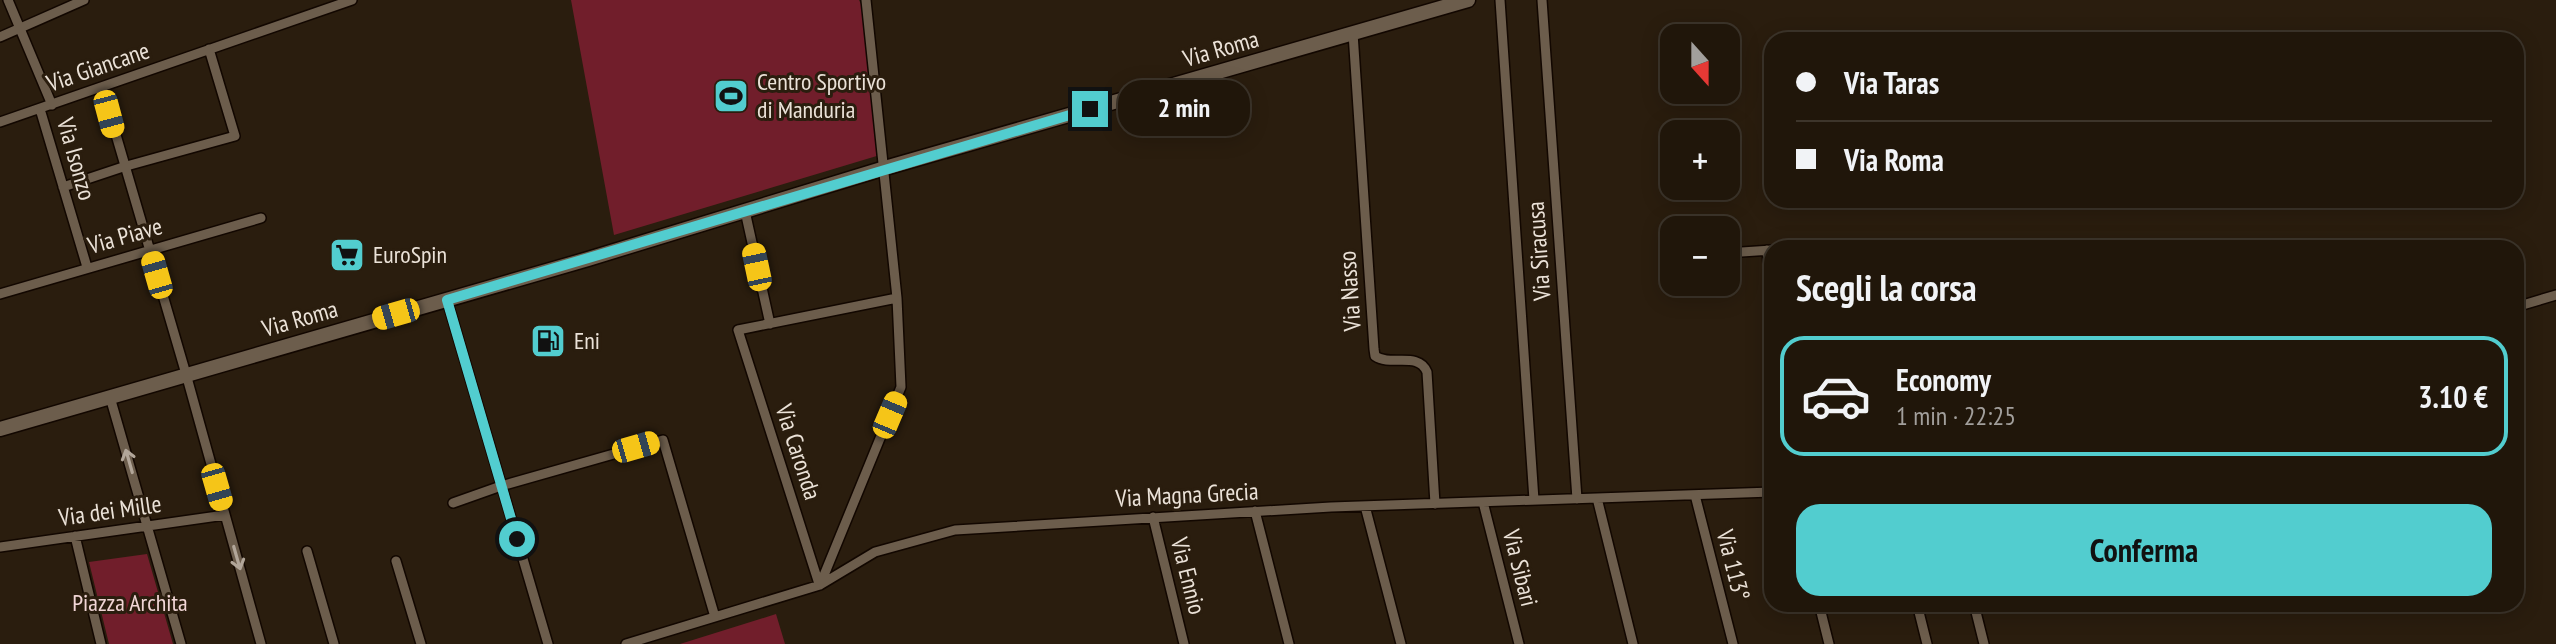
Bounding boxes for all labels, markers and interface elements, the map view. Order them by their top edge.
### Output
street label: Via Roma [1179,23,1262,74]
north arrow [1660,24,1740,104]
map controls [1660,24,1740,296]
street label: Via Giancane [41,34,153,99]
text: Via Taras [1844,63,1939,102]
place label: Centro Sportivo di Manduria [757,66,886,125]
sports icon: Centro Sportivo di Manduria [712,77,750,115]
callout: 2 min [1118,81,1250,137]
car [91,88,127,140]
route end [1072,91,1108,127]
text: 2 min [1158,91,1210,124]
street label: Via Isonzo [50,113,103,204]
button: + [1660,120,1740,200]
text: Via Roma [1844,140,1944,179]
street label: Via Siracusa [1520,200,1557,303]
street label: Via Piave [83,210,166,261]
button: − [1660,216,1740,296]
supermarket icon: EuroSpin [328,236,366,274]
place label: EuroSpin [373,239,447,270]
car [740,241,774,293]
car [139,249,175,301]
street label: Via Nasso [1331,250,1368,333]
text: Scegli la corsa [1796,264,1977,311]
street label: Via Roma [258,293,341,344]
car [370,296,422,332]
fuel station icon: Eni [529,322,567,360]
place label: Eni [574,325,600,356]
icon: car [1800,360,1872,432]
text: Economy [1896,360,1991,399]
text: 3.10 € [2418,377,2488,416]
car [870,388,910,442]
street label: Via Caronda [768,399,828,504]
text: 1 min · 22:25 [1896,399,2016,432]
car [610,429,662,465]
one-way arrow [121,449,136,475]
car [199,461,235,513]
street label: Via Magna Grecia [1114,475,1259,514]
street label: Via dei Mille [56,488,163,533]
button: Conferma [1796,504,2492,596]
route start [499,521,535,557]
street label: Via Sibari [1496,525,1545,610]
street label: Via 113° [1710,525,1757,603]
street label: Via Ennio [1164,533,1213,617]
one-way arrow [230,544,245,570]
park label: Piazza Archita [72,587,188,618]

